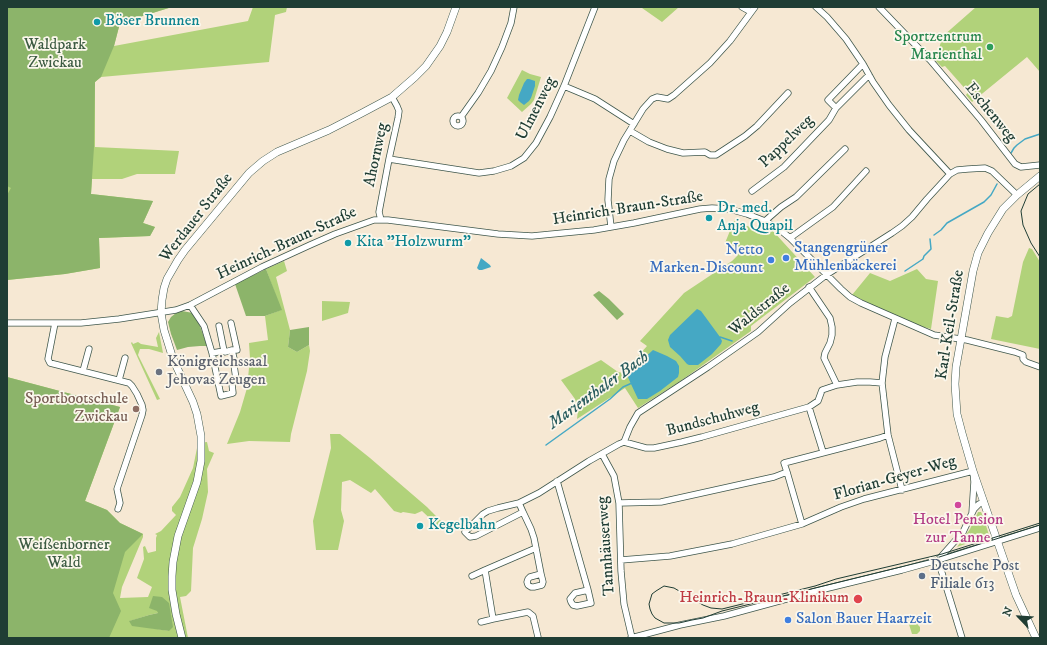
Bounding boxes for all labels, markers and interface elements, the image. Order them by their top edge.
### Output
place label: Böser Brunnen [105,12,200,32]
marker: Böser Brunnen [92,17,102,27]
place label: Sportzentrum Marienthal [894,28,982,66]
park label: Waldpark Zwickau [24,36,86,74]
marker: Sportzentrum Marienthal [985,42,995,52]
street label: Ulmenweg [513,74,561,144]
street label: Eschenweg [960,79,1020,147]
street label: Pappelweg [756,111,818,173]
street label: Ahornweg [361,121,393,189]
street label: Werdauer Straße [156,170,238,266]
street label: Heinrich-Braun-Straße [551,188,705,230]
place label: Dr. med. Anja Quapil [717,199,793,237]
street label: Heinrich-Braun-Straße [214,203,360,285]
marker: Dr. med. Anja Quapil [704,213,714,223]
place label: Kita "Holzwurm" [356,233,471,253]
marker: Kita "Holzwurm" [343,238,353,248]
place label: Stangengrüner Mühlenbäckerei [794,239,897,277]
place label: Netto Marken-Discount [649,241,763,279]
marker: Stangengrüner Mühlenbäckerei [781,253,791,263]
marker: Netto Marken-Discount [766,255,776,265]
street label: Karl-Keil-Straße [933,269,969,381]
street label: Waldstraße [726,280,794,340]
water label: Marienthaler Bach [545,348,653,434]
place label: Königreichssaal Jehovas Zeugen [167,353,267,391]
marker: Königreichssaal Jehovas Zeugen [154,367,164,377]
place label: Sportbootschule Zwickau [25,390,128,428]
street label: Bundschuhweg [664,398,762,442]
marker: Sportbootschule Zwickau [131,404,141,414]
street label: Florian-Geyer-Weg [831,452,959,506]
street label: Tannhäuserweg [594,496,620,596]
marker: Hotel Pension zur Tanne [953,500,963,510]
place label: Hotel Pension zur Tanne [913,511,1003,549]
place label: Kegelbahn [428,516,496,536]
marker: Kegelbahn [415,521,425,531]
park label: Weißenborner Wald [18,536,110,574]
place label: Deutsche Post Filiale 613 [930,557,1019,595]
marker: Deutsche Post Filiale 613 [917,571,927,581]
place label: Heinrich-Braun-Klinikum [679,589,849,609]
marker: Heinrich-Braun-Klinikum [852,593,864,605]
north arrow [999,597,1039,637]
text: N [1000,605,1016,619]
place label: Salon Bauer Haarzeit [796,610,932,630]
marker: Salon Bauer Haarzeit [783,615,793,625]

